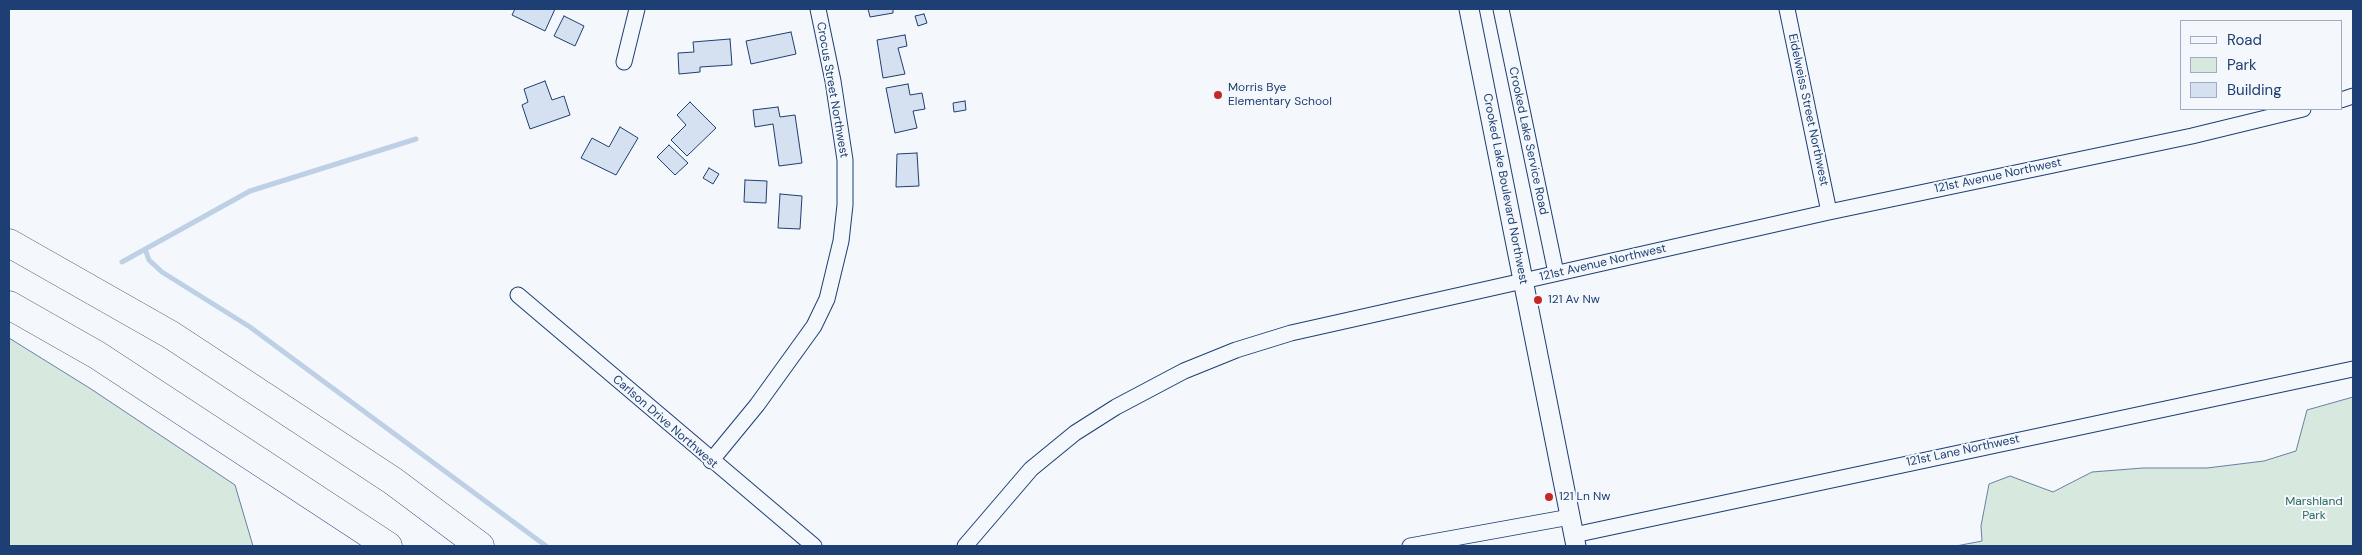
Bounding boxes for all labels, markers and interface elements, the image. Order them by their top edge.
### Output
legend [2180,20,2342,110]
street label: Crocus Street Northwest [813,21,851,159]
text: Road [2227,30,2262,50]
street label: Eidelweiss Street Northwest [1785,33,1831,187]
text: Park [2227,55,2257,75]
street label: Crooked Lake Service Road [1505,66,1551,216]
text: Building [2227,80,2282,100]
place label: Morris Bye Elementary School [1228,81,1332,109]
marker: Morris Bye Elementary School [1212,89,1224,101]
street label: Crooked Lake Boulevard Northwest [1479,92,1531,286]
street label: 121st Avenue Northwest [1933,155,2063,197]
street label: 121st Avenue Northwest [1538,241,1668,285]
place label: 121 Av Nw [1548,293,1600,307]
marker: 121 Av Nw [1532,294,1544,306]
street label: Carlson Drive Northwest [609,372,721,472]
street label: 121st Lane Northwest [1905,432,2021,470]
place label: 121 Ln Nw [1559,490,1610,504]
marker: 121 Ln Nw [1543,491,1555,503]
park label: Marshland Park [2285,495,2343,523]

